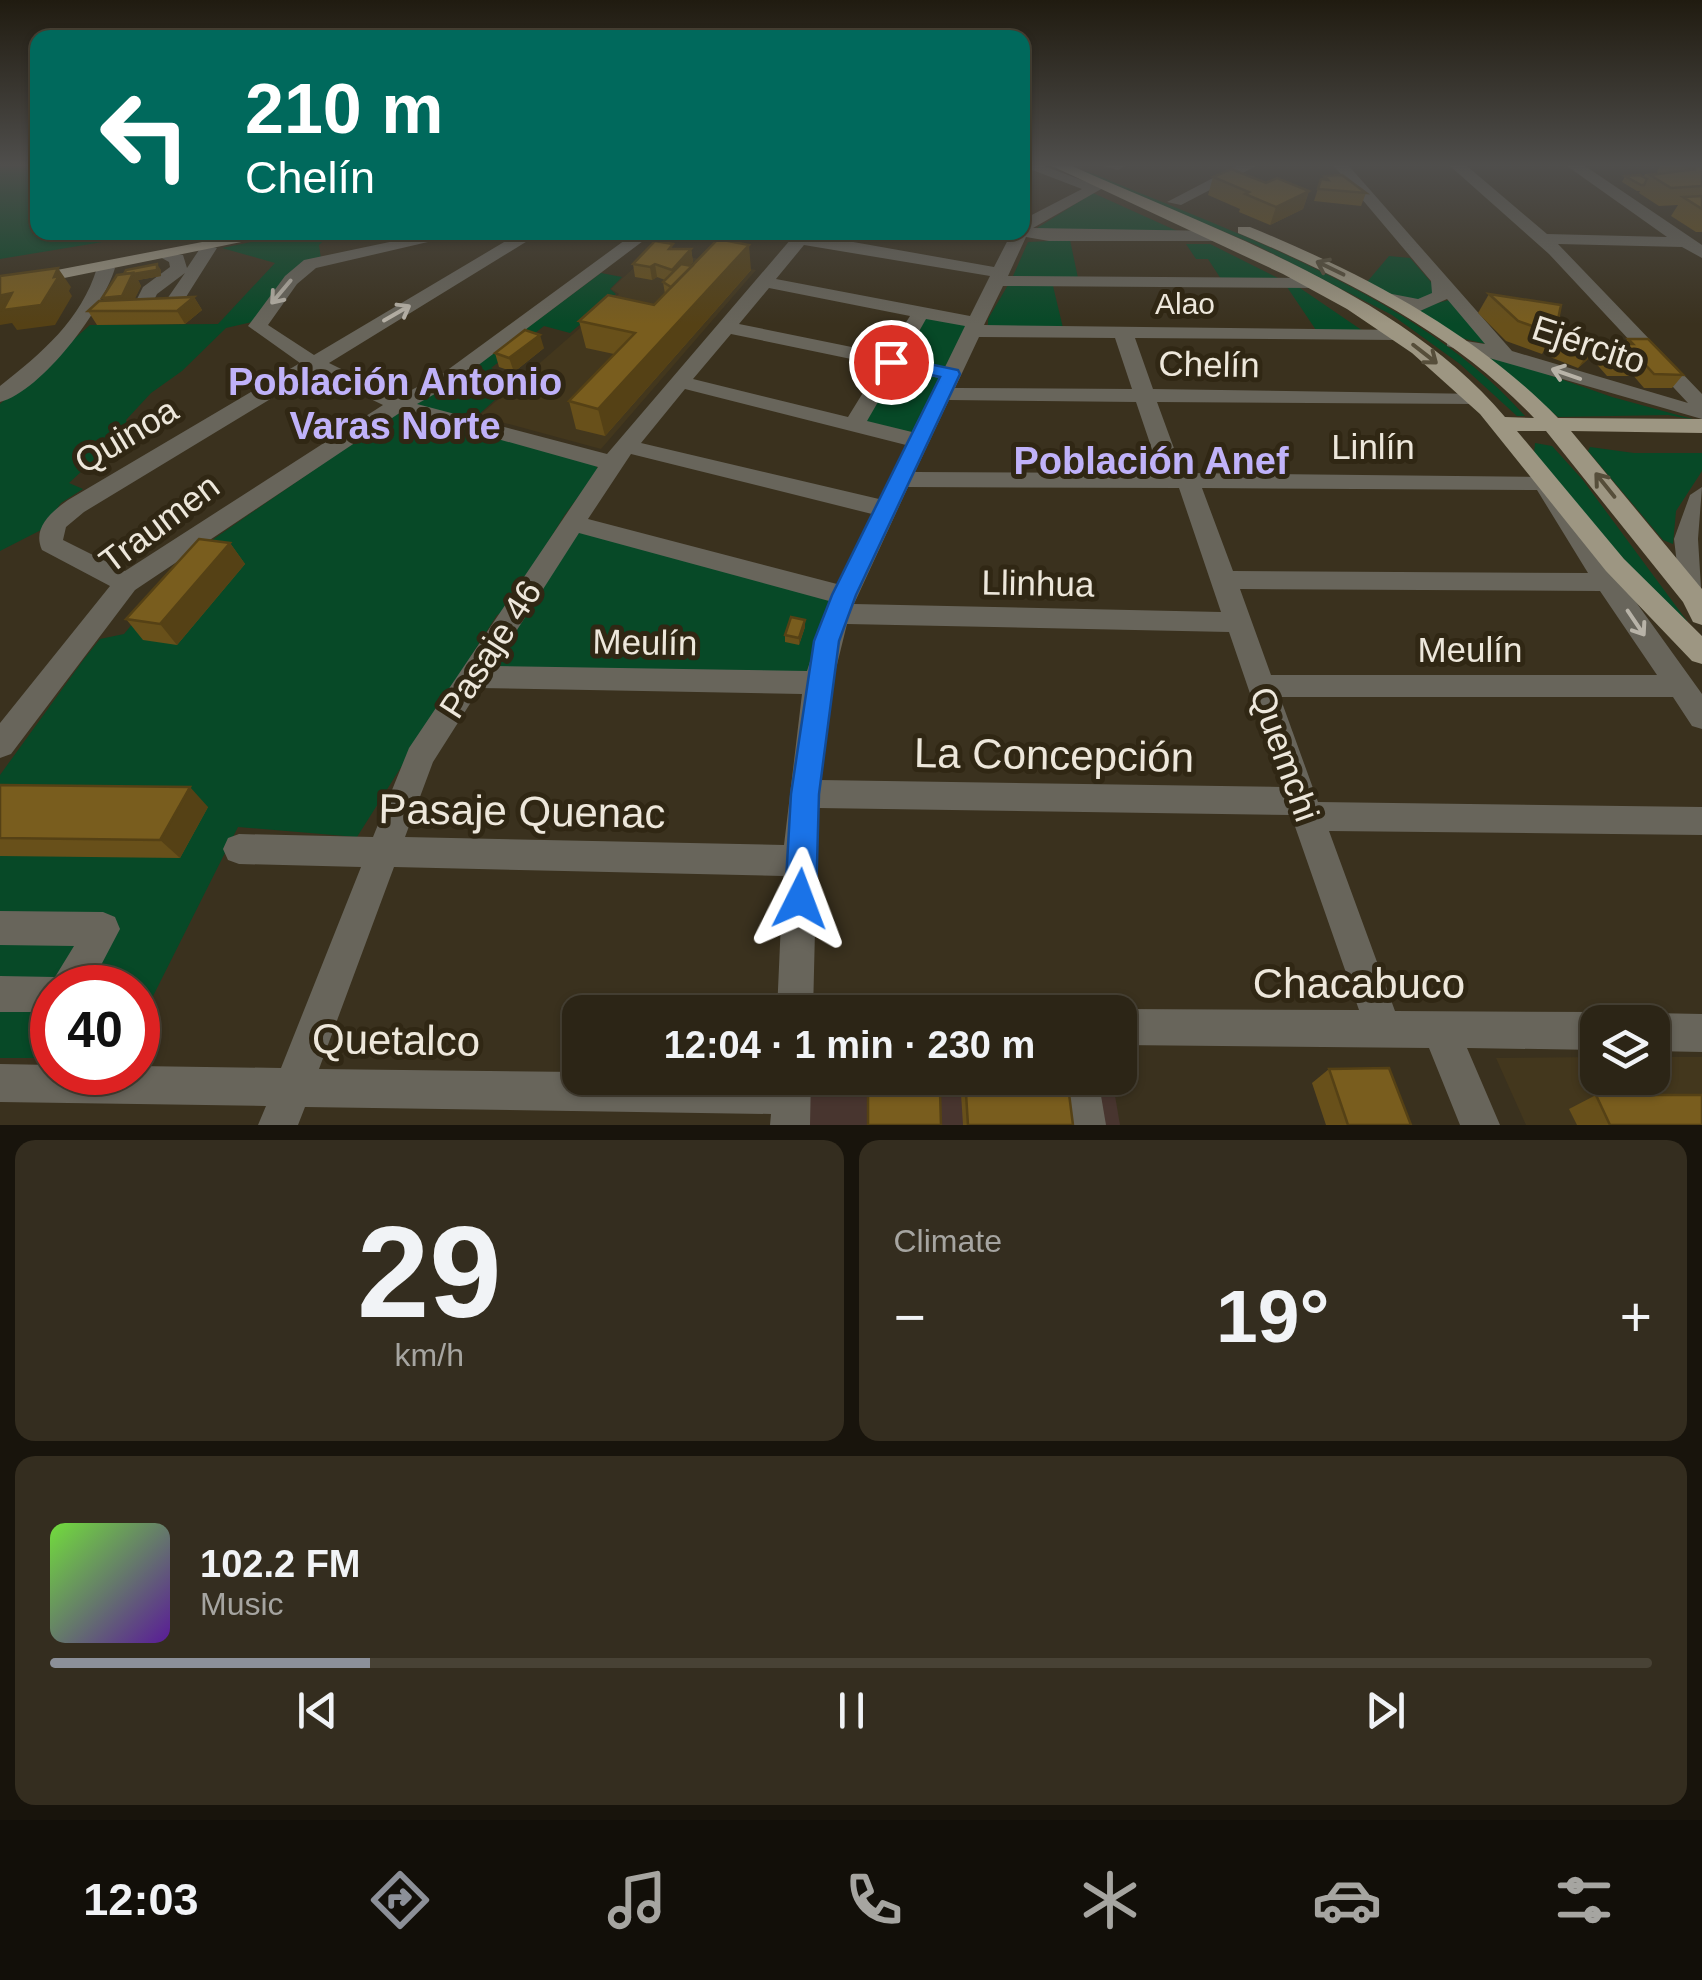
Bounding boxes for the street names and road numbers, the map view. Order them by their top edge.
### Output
street label: Alao [1155,287,1215,320]
street label: Ejército [1527,307,1651,381]
street label: Chelín [1158,344,1260,384]
street label: Quinoa [68,389,185,481]
street label: Linlín [1331,427,1415,466]
street label: Traumen [92,466,226,580]
street label: Llinhua [981,563,1095,603]
street label: Pasaje 46 [431,573,549,725]
street label: Meulín [592,622,698,662]
street label: Meulín [1417,630,1523,669]
street label: Quemchi [1243,682,1327,826]
street label: La Concepción [914,729,1194,781]
street label: Pasaje Quenac [378,785,666,837]
street label: Chacabuco [1253,960,1465,1007]
street label: Quetalco [312,1015,480,1065]

